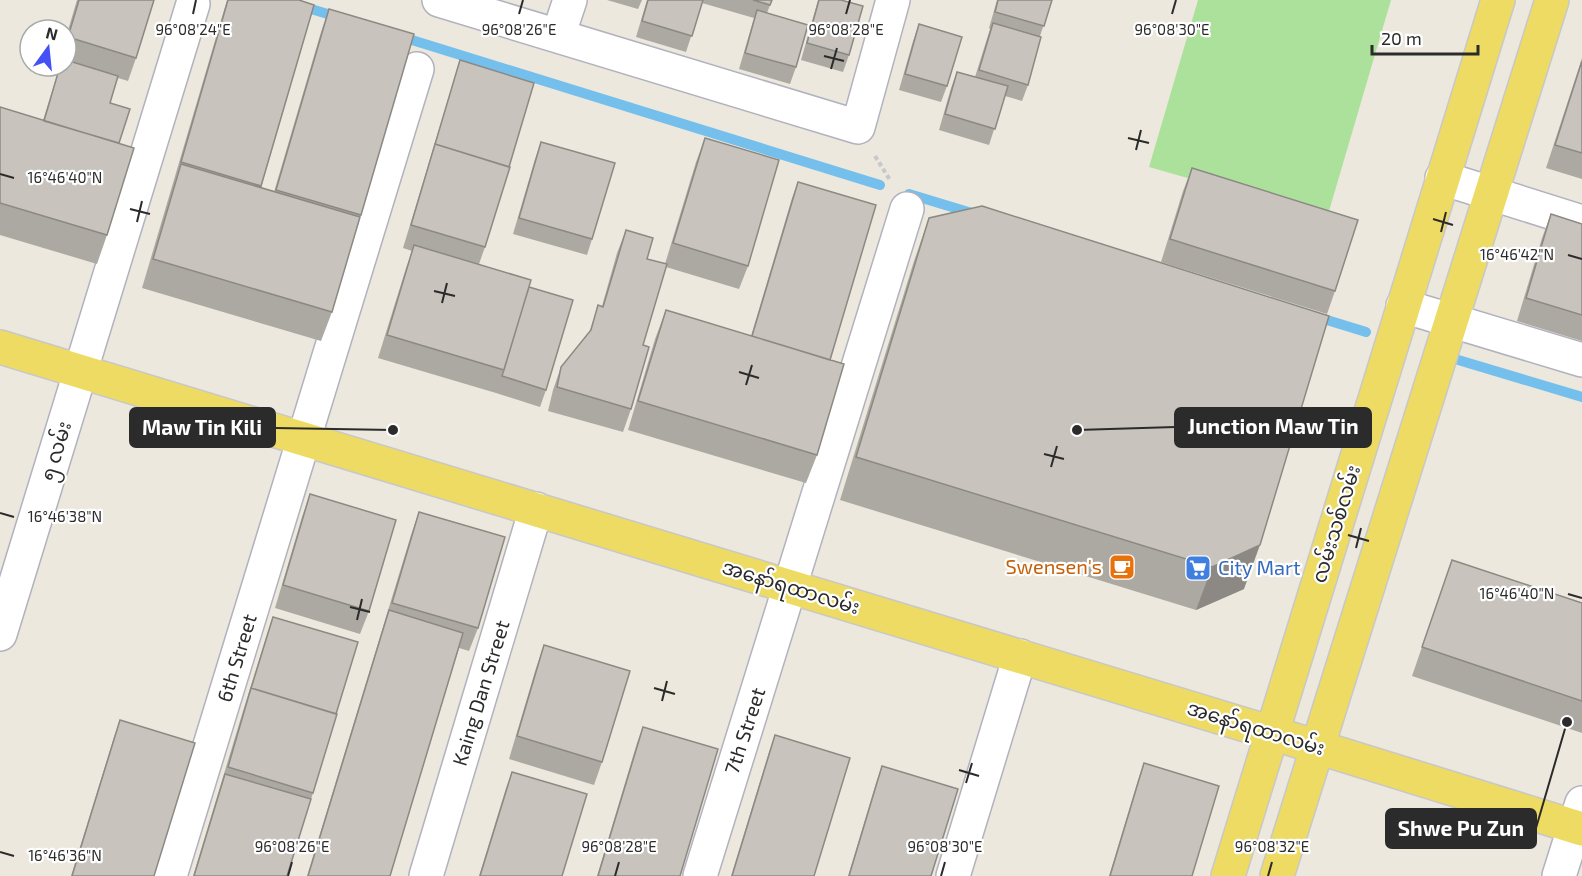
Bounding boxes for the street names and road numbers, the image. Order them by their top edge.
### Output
street label: ၅ လမ်း [34,418,80,485]
street label: လမ်းသစ်လမ်း [1305,462,1364,586]
street label: အနော်ရထာလမ်း [718,553,863,623]
street label: 6th Street [211,610,261,705]
street label: Kaing Dan Street [447,617,514,768]
street label: 7th Street [719,684,769,777]
street label: အနော်ရထာလမ်း [1183,694,1328,764]

